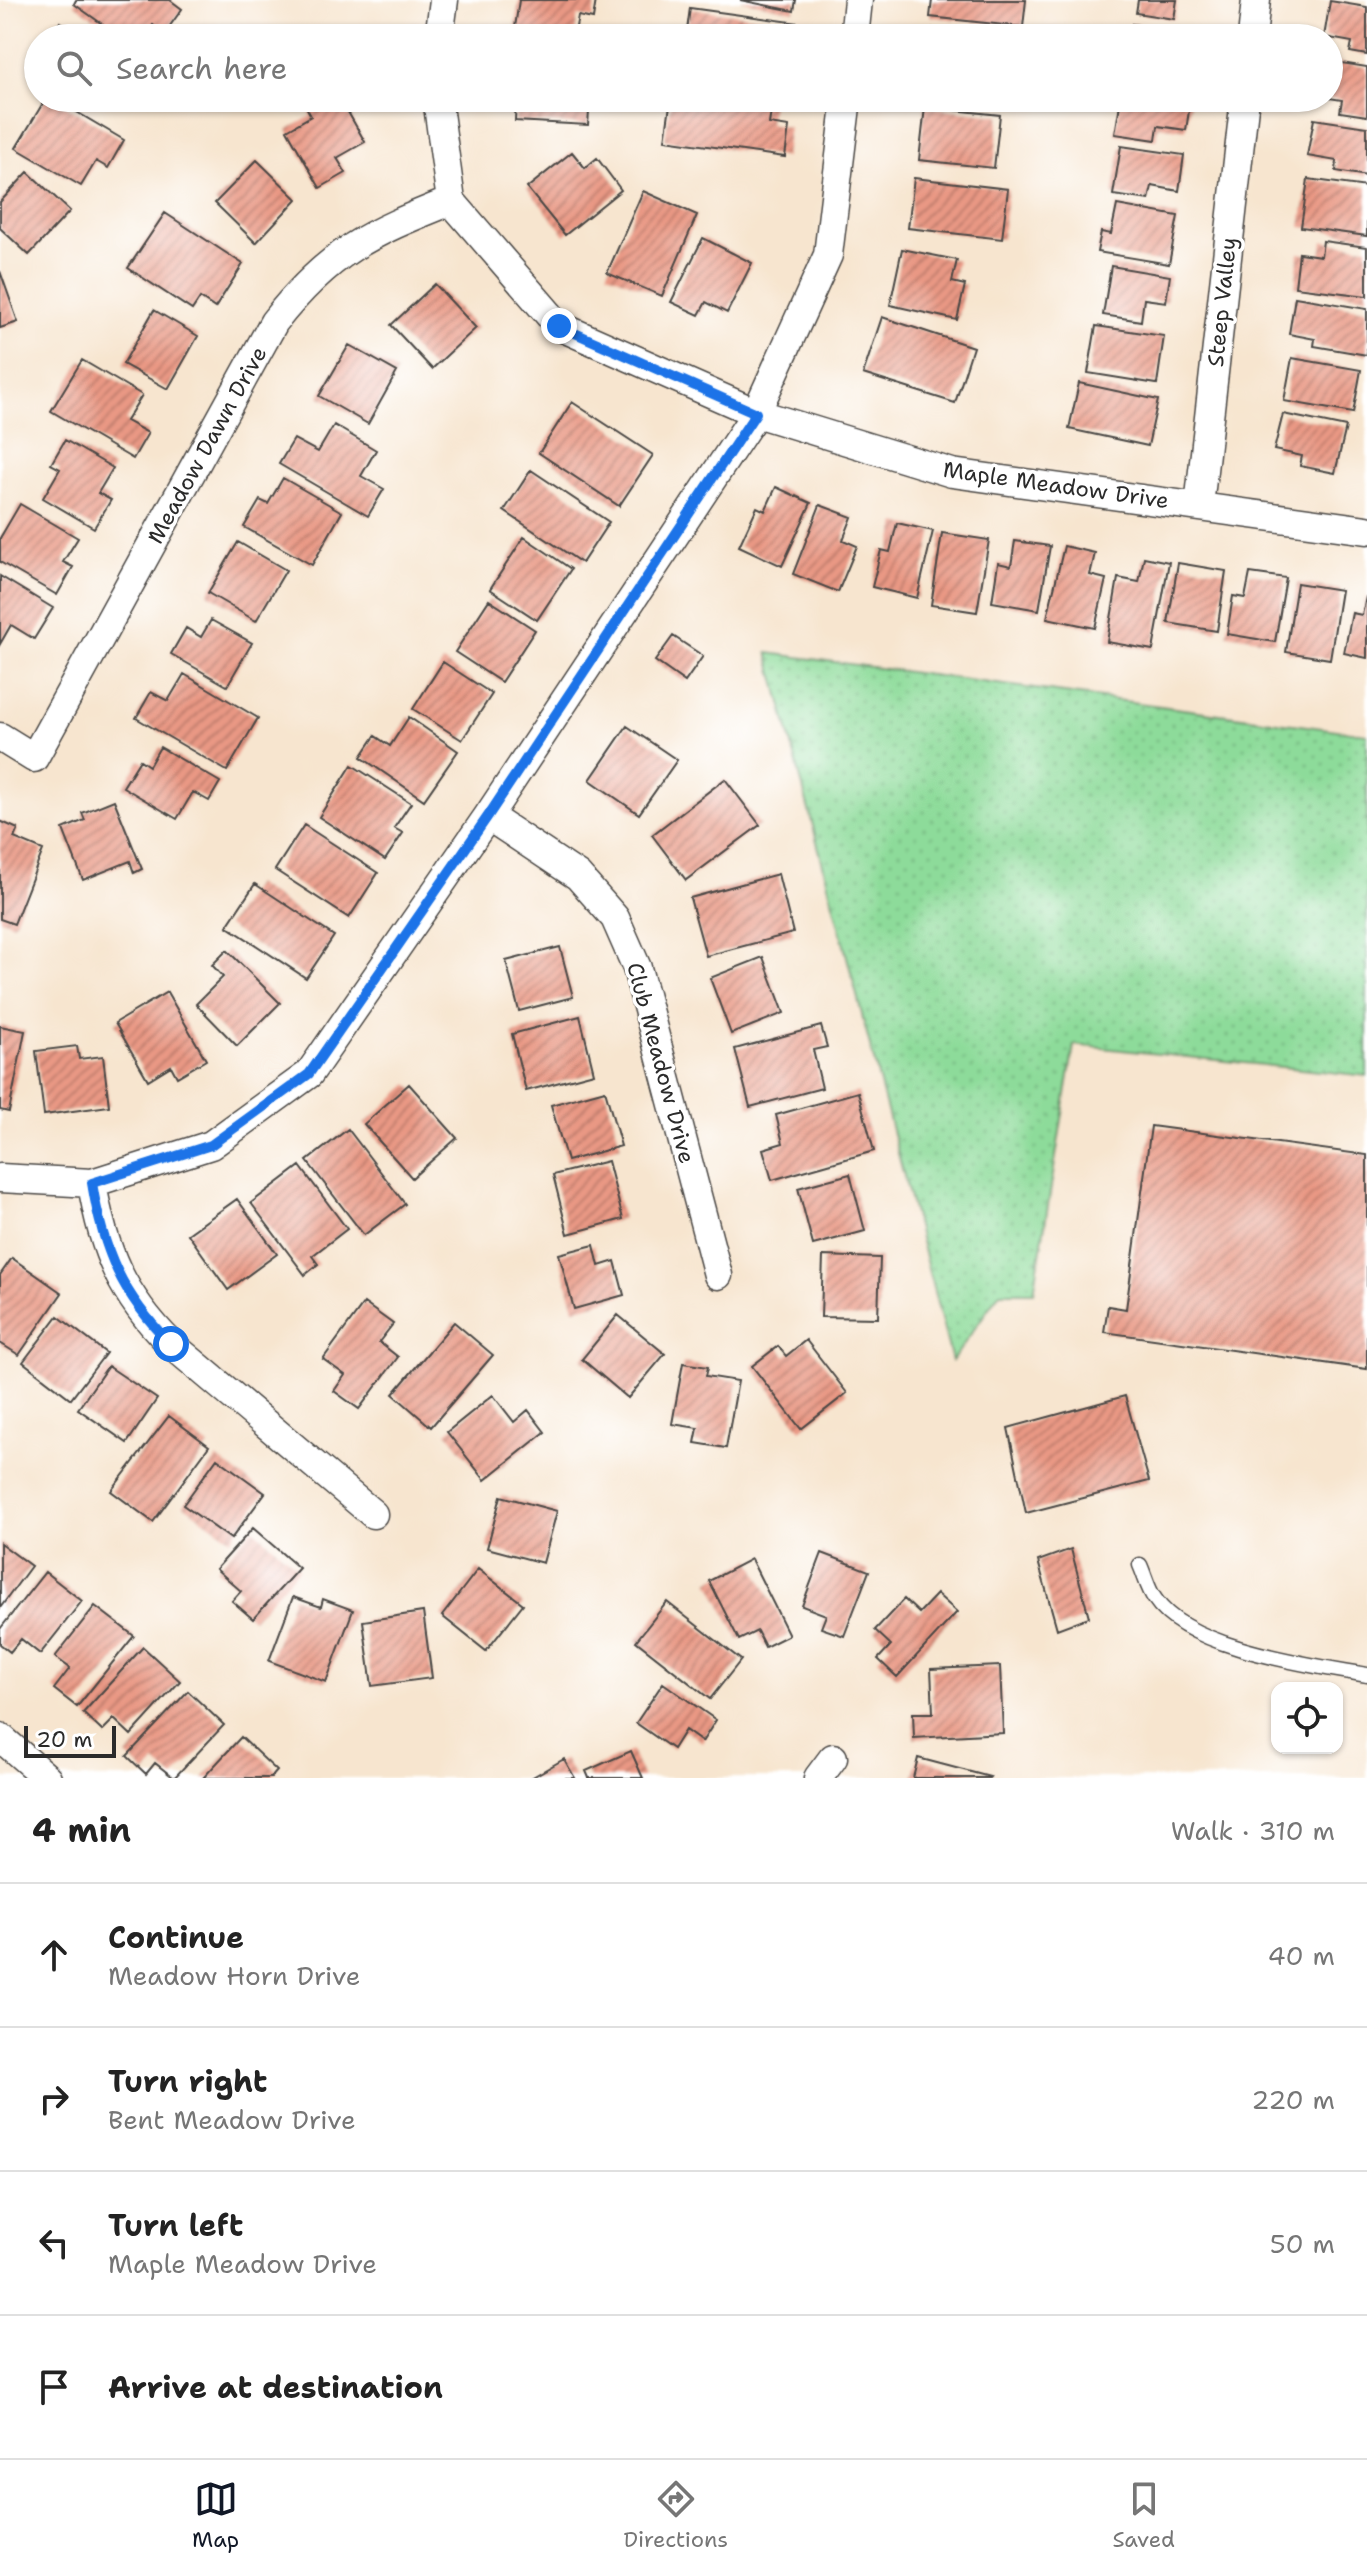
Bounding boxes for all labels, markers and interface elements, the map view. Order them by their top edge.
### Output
search box [24,24,1343,112]
icon: search [52,46,96,90]
text: Search here [116,48,287,89]
street label: Steep Valley [1201,236,1243,368]
route end [541,308,577,344]
street label: Meadow Dawn Drive [141,341,273,549]
street label: Maple Meadow Drive [941,455,1171,515]
street label: Club Meadow Drive [620,959,702,1167]
route start [153,1326,189,1362]
map controls [1271,1682,1343,1754]
button: locate [1271,1682,1343,1754]
scale bar [24,1722,116,1758]
text: 20 m [36,1725,93,1754]
text: 4 min [32,1807,131,1853]
text: Walk · 310 m [1171,1813,1335,1848]
text: Continue [108,1917,244,1958]
icon: ahead [32,1933,76,1977]
text: 40 m [1268,1938,1335,1973]
text: Meadow Horn Drive [108,1958,360,1993]
text: Turn right [108,2061,267,2102]
icon: right [32,2077,76,2121]
text: 220 m [1251,2082,1335,2117]
text: Bent Meadow Drive [108,2102,356,2137]
text: Turn left [108,2205,243,2246]
icon: left [32,2221,76,2265]
text: 50 m [1270,2226,1335,2261]
text: Maple Meadow Drive [108,2246,377,2281]
icon: arrive [32,2365,76,2409]
text: Arrive at destination [108,2367,443,2408]
tab: Map [192,2477,239,2554]
tab: Directions [623,2477,728,2554]
tab: Saved [1112,2477,1175,2554]

